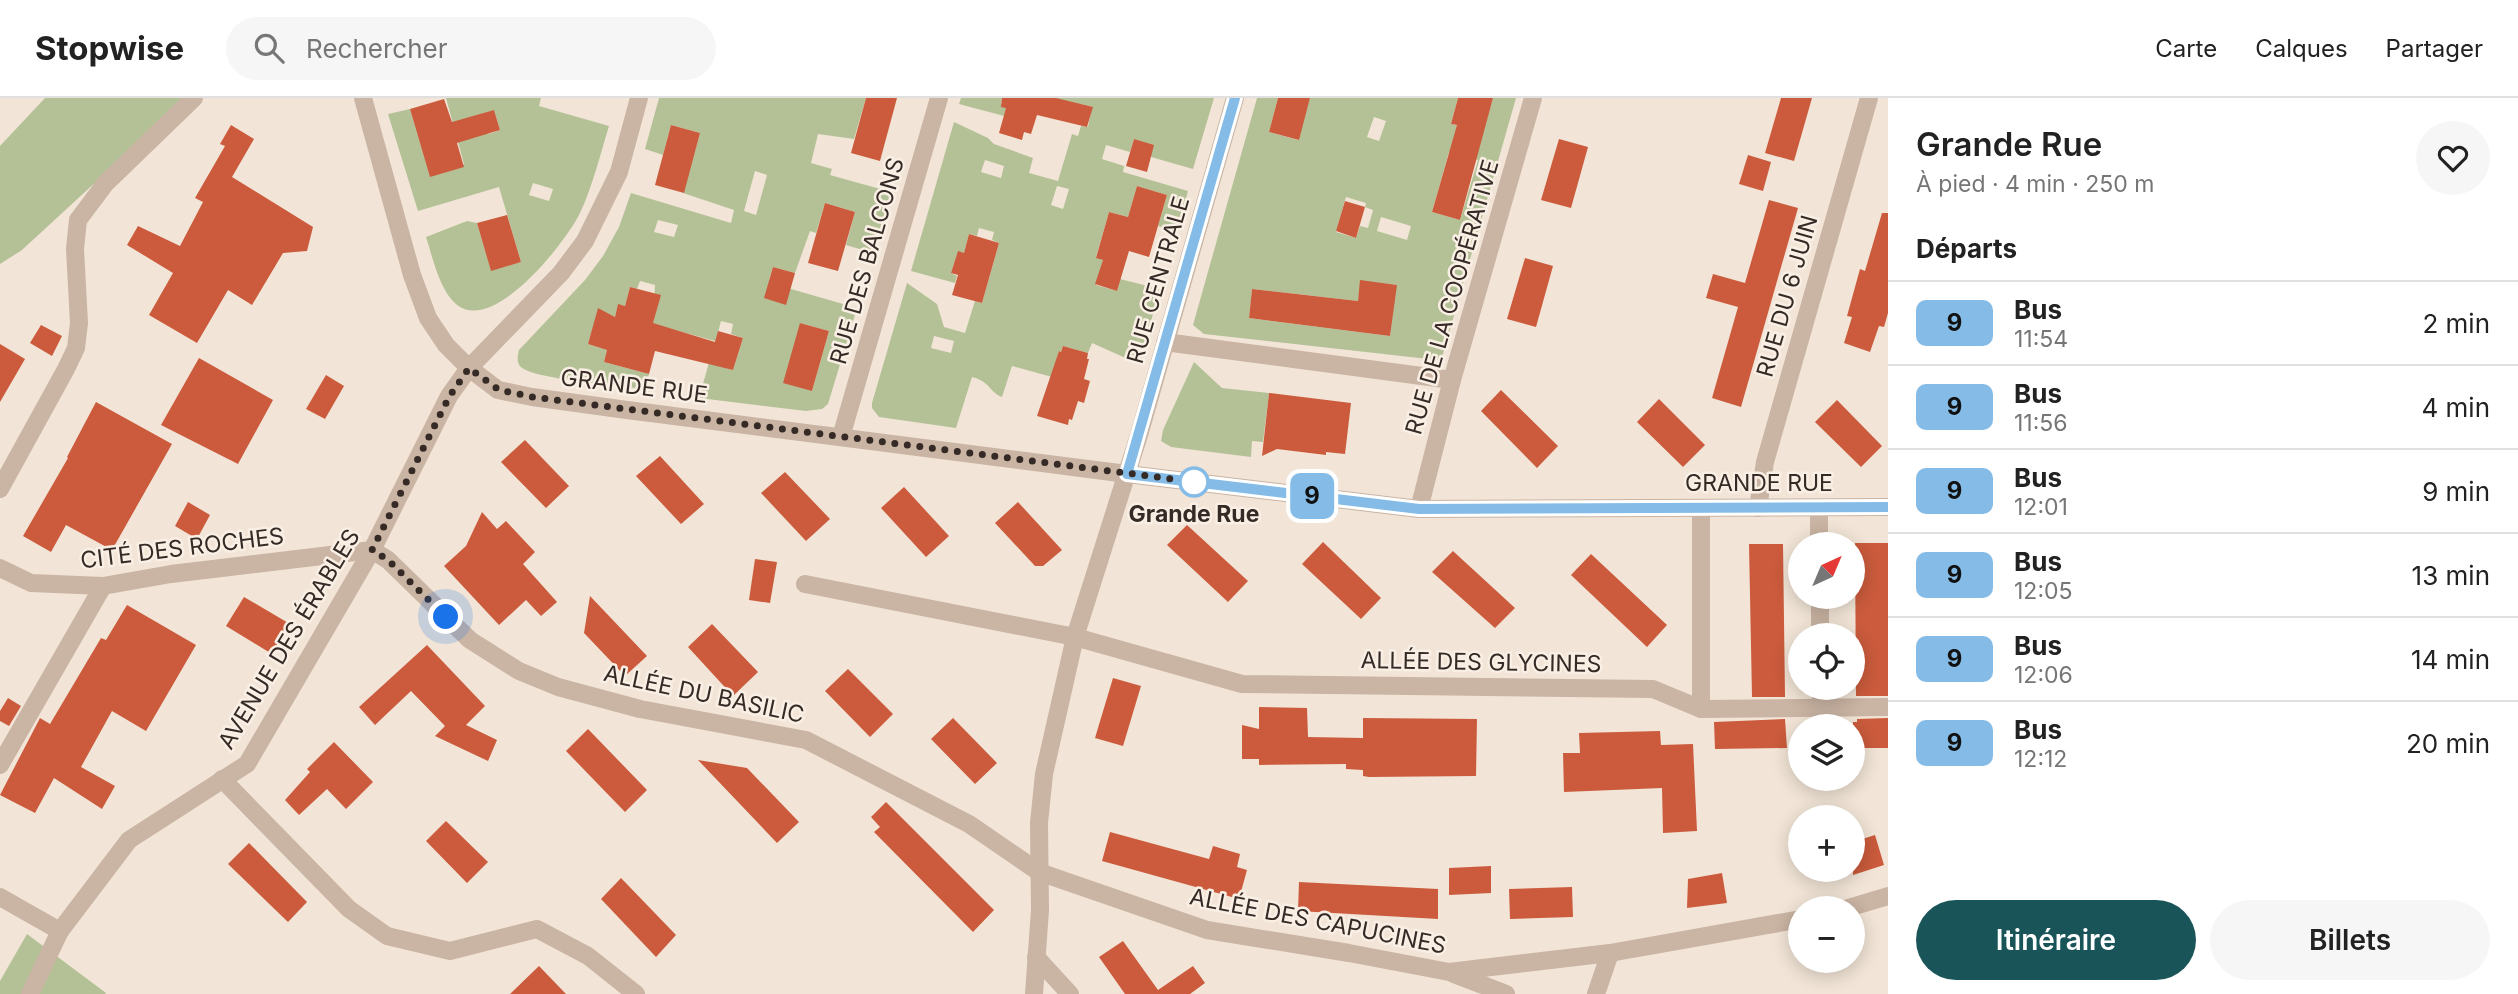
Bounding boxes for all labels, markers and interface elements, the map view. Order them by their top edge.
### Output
search box [226,17,716,80]
text: Stopwise [35,28,184,68]
icon: search [250,29,288,67]
text: Rechercher [306,33,448,64]
text: Carte [2155,34,2217,63]
text: Calques [2255,34,2348,63]
text: Partager [2386,34,2483,63]
button: heart [2416,121,2490,195]
text: Grande Rue [1916,124,2102,164]
street label: RUE DES BALCONS [824,154,910,368]
street label: RUE DE LA COOPÉRATIVE [1399,156,1505,438]
text: À pied · 4 min · 250 m [1916,170,2154,198]
street label: RUE CENTRALE [1121,193,1195,367]
street label: RUE DU 6 JUIN [1751,212,1823,380]
text: Départs [1916,233,2017,264]
text: Bus [2014,294,2062,325]
text: 9 [1947,308,1962,337]
text: 2 min [2422,308,2490,339]
text: 11:54 [2014,325,2068,353]
street label: GRANDE RUE [559,363,709,409]
text: Bus [2014,378,2062,409]
text: 9 [1947,392,1962,421]
text: 4 min [2421,392,2490,423]
text: 11:56 [2014,409,2068,437]
text: Bus [2014,462,2062,493]
marker: Grande Rue [1179,467,1209,497]
street label: GRANDE RUE [1685,469,1833,497]
line badge: 9 [1289,473,1335,519]
text: 9 [1947,476,1962,505]
text: 9 min [2422,476,2490,507]
text: 9 [1304,481,1320,510]
text: 12:01 [2014,493,2068,521]
place label: Grande Rue [1129,500,1259,528]
street label: CITÉ DES ROCHES [79,522,285,574]
street label: AVENUE DES ÉRABLES [212,524,366,754]
north arrow [1788,532,1866,609]
map controls [1788,532,1865,973]
text: Bus [2014,546,2062,577]
text: 9 [1947,560,1962,589]
text: 13 min [2412,560,2490,591]
text: 12:05 [2014,577,2073,605]
your location [428,599,463,634]
button: locate [1788,623,1865,700]
text: Bus [2014,630,2062,661]
text: 9 [1947,644,1962,673]
text: 14 min [2411,644,2490,675]
street label: ALLÉE DES GLYCINES [1360,646,1602,678]
street label: ALLÉE DU BASILIC [601,659,807,729]
text: 12:06 [2014,661,2073,689]
button: layers [1788,714,1865,791]
text: Bus [2014,714,2062,745]
text: 9 [1947,728,1962,757]
text: 20 min [2406,728,2490,759]
text: 12:12 [2014,745,2067,773]
button: + [1788,805,1865,882]
street label: ALLÉE DES CAPUCINES [1187,882,1449,960]
button: − [1788,896,1865,973]
button: Itinéraire [1916,900,2196,980]
button: Billets [2210,900,2490,980]

